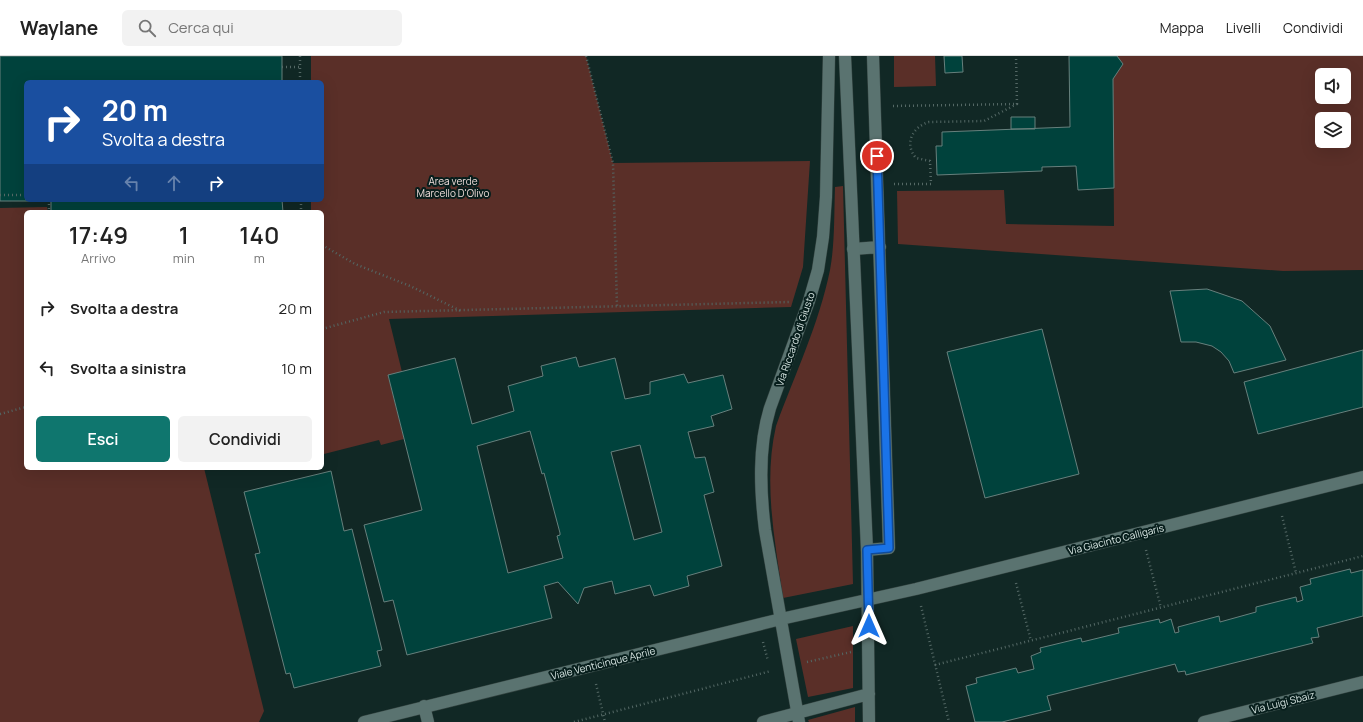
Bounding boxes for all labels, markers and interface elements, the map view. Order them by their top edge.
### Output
search box [122,10,402,46]
text: Waylane [20,15,98,41]
icon: search [136,17,158,39]
text: Cerca qui [168,17,234,38]
text: Mappa [1160,18,1204,37]
text: Livelli [1226,18,1261,37]
text: Condividi [1283,18,1343,37]
map controls [1315,68,1351,148]
button: sound [1315,68,1351,104]
text: 20 m [102,91,168,129]
icon: right [36,96,88,148]
button: layers [1315,112,1351,148]
text: Svolta a destra [102,127,225,151]
pin [860,139,894,173]
icon: arrive [866,145,888,167]
icon: left [121,172,143,194]
icon: ahead [163,172,185,194]
icon: right [205,172,227,194]
park label: Area verde Marcello D'Olivo [417,174,489,200]
text: 17:49 [69,218,128,251]
text: 1 [179,218,189,251]
text: 140 [239,218,279,251]
text: Arrivo [81,249,116,267]
text: min [173,249,195,267]
text: m [254,249,265,267]
street label: Via Riccardo di Giusto [772,290,818,388]
icon: right [36,297,58,319]
text: Svolta a destra [70,298,178,319]
text: 20 m [279,298,312,319]
icon: left [36,357,58,379]
text: Svolta a sinistra [70,358,186,379]
text: 10 m [281,358,312,379]
button: Esci [36,416,170,462]
button: Condividi [178,416,312,462]
street label: Via Giacinto Calligaris [1067,520,1165,558]
position arrow [848,605,890,647]
street label: Viale Venticinque Aprile [549,643,657,683]
street label: Via Luigi Sbaiz [1250,687,1316,717]

